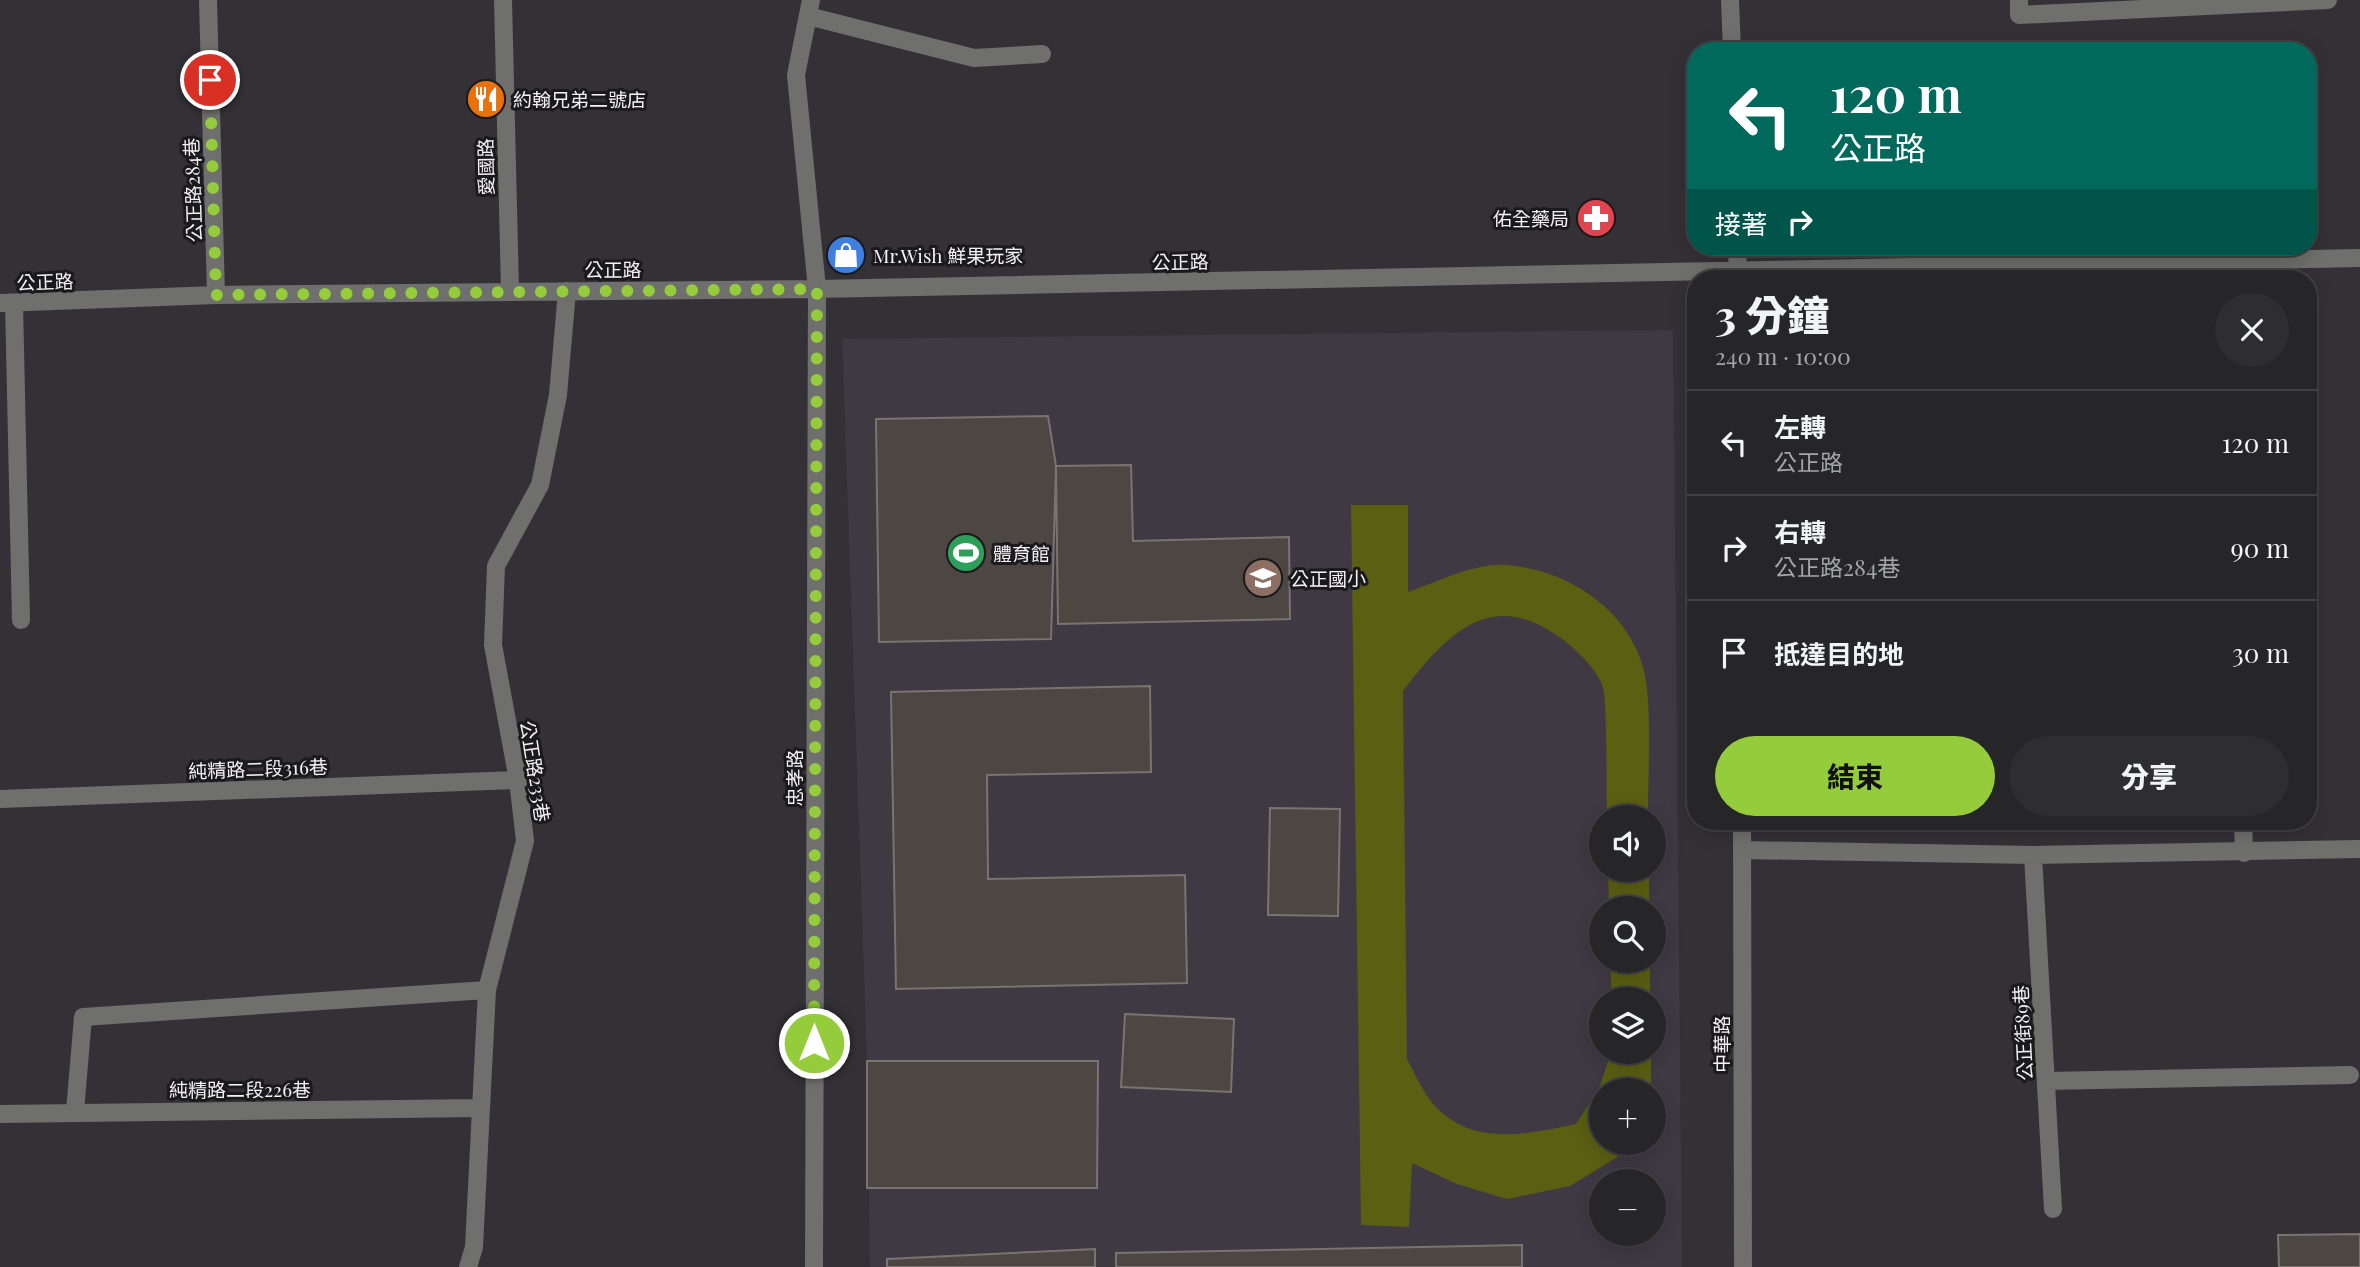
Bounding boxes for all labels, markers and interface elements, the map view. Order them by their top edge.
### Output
pin [180,50,240,110]
text: 120 m [1830,60,1962,125]
icon: arrive [191,61,229,99]
icon: left [1715,70,1806,161]
restaurant icon: 約翰兄弟二號店 [465,78,507,120]
place label: 約翰兄弟二號店 [513,86,646,112]
text: 公正路 [1830,125,1926,168]
street label: 公正路284巷 [177,137,207,243]
street label: 愛國路 [472,138,498,196]
pharmacy icon: 佑全藥局 [1575,197,1617,239]
icon: right [1781,203,1819,241]
place label: 佑全藥局 [1493,205,1569,231]
text: 接著 [1715,206,1767,241]
shop icon: Mr.Wish 鮮果玩家 [825,234,867,276]
place label: Mr.Wish 鮮果玩家 [873,242,1023,268]
street label: 公正路 [1151,248,1209,274]
street label: 公正路 [584,256,642,282]
street label: 公正路 [16,267,74,295]
text: 3 分鐘 [1715,286,1829,342]
button: close [2215,293,2289,367]
text: 240 m · 10:00 [1715,340,1851,371]
text: 左轉 [1774,409,1826,444]
icon: left [1715,424,1753,462]
text: 120 m [2222,425,2289,460]
text: 公正路 [1774,446,1843,477]
text: 右轉 [1774,514,1826,549]
icon: right [1715,529,1753,567]
text: 90 m [2231,530,2289,565]
sports icon: 體育館 [945,532,987,574]
place label: 體育館 [993,540,1050,566]
text: 公正路284巷 [1774,551,1900,582]
school or university icon: 公正國小 [1242,557,1284,599]
place label: 公正國小 [1290,565,1366,591]
icon: arrive [1715,634,1753,672]
text: 30 m [2232,635,2289,670]
text: 抵達目的地 [1774,636,1904,671]
street label: 公正路233巷 [515,718,557,824]
button: 結束 [1715,736,1995,816]
button: 分享 [2009,736,2289,816]
street label: 忠孝路 [781,749,807,807]
street label: 純精路二段316巷 [188,753,328,783]
map controls [1589,805,1666,1246]
button: sound [1589,805,1666,882]
button: search [1589,896,1666,973]
street label: 公正街89巷 [2007,985,2037,1081]
button: layers [1589,987,1666,1064]
position arrow [777,1006,851,1080]
street label: 中華路 [1708,1015,1734,1073]
street label: 純精路二段226巷 [169,1076,311,1102]
button: + [1589,1078,1666,1155]
button: − [1589,1169,1666,1246]

